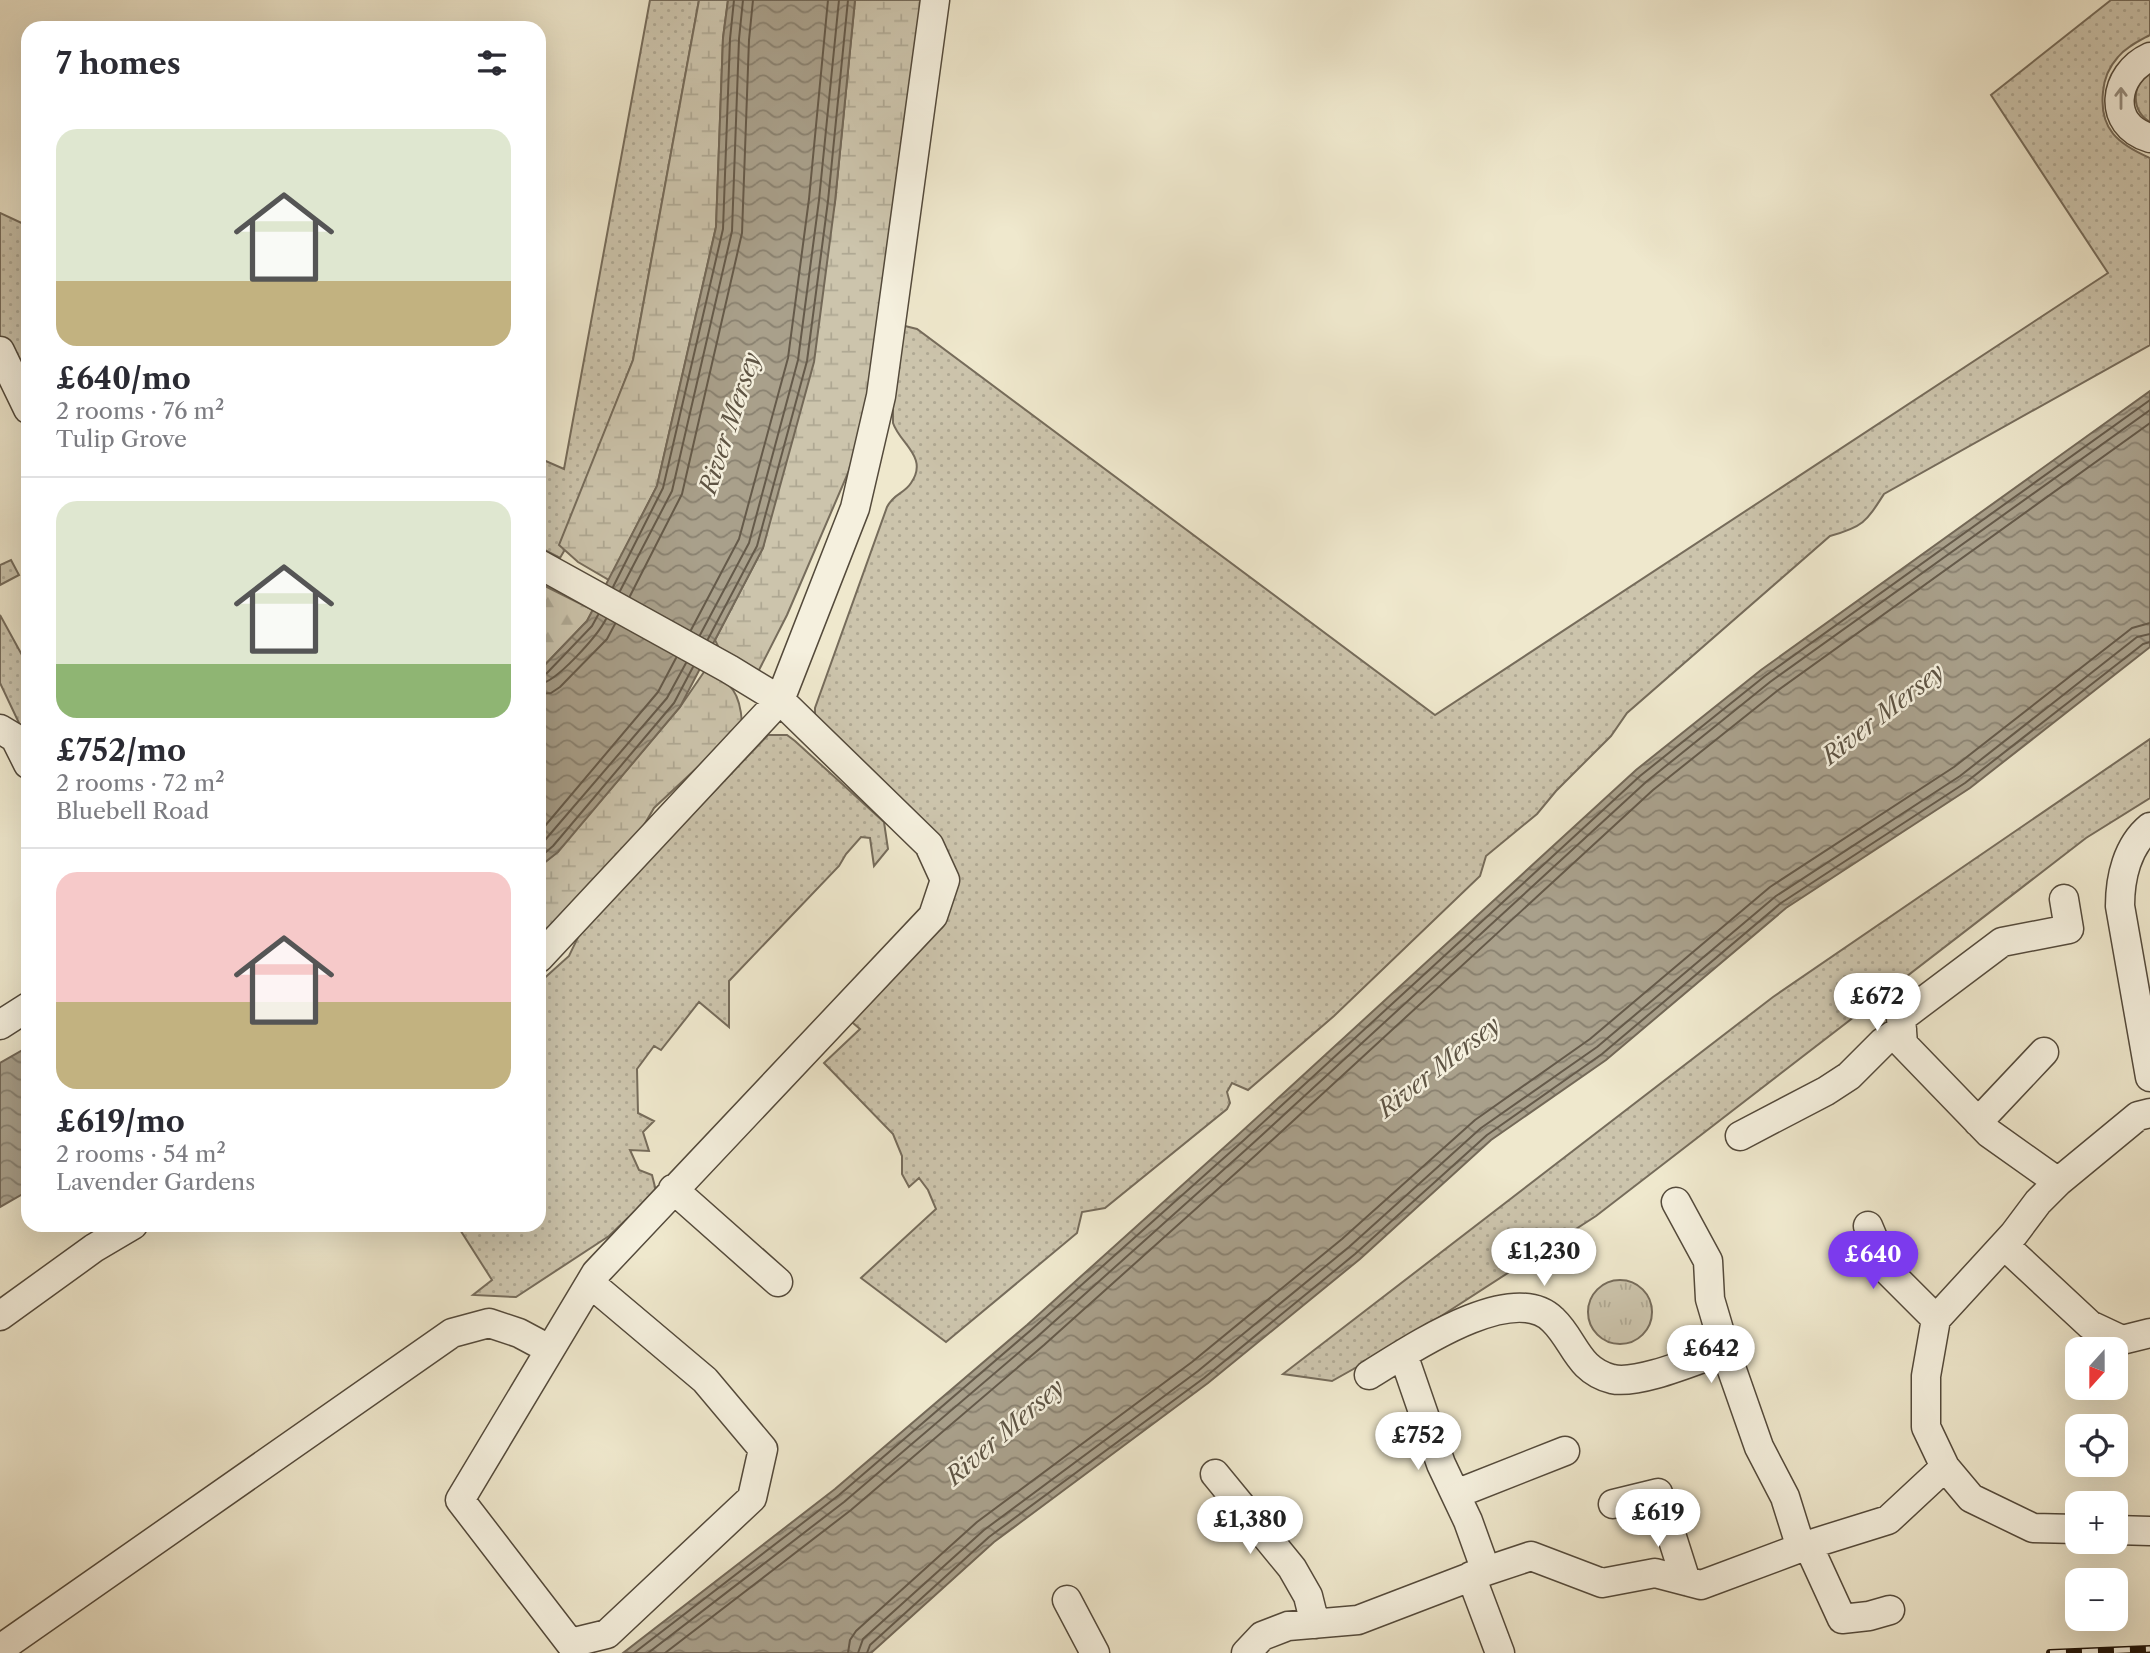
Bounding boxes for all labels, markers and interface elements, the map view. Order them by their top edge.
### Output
icon: filters [473,44,511,82]
text: 7 homes [56,45,181,82]
one-way arrow [2114,87,2128,110]
icon: home [221,174,347,300]
water label: River Mersey [692,348,766,499]
text: £640/mo [56,360,191,397]
text: 2 rooms · 76 m² [56,397,224,425]
text: Tulip Grove [56,425,187,453]
icon: home [221,546,347,672]
water label: River Mersey [1814,657,1950,772]
text: £752/mo [56,732,186,769]
text: 2 rooms · 72 m² [56,769,225,797]
text: Bluebell Road [56,797,209,825]
icon: home [221,917,347,1043]
pin: £672 [1836,974,1918,1033]
text: £672 [1850,982,1904,1010]
water label: River Mersey [1370,1010,1506,1125]
text: £619/mo [56,1103,185,1140]
text: 2 rooms · 54 m² [56,1140,226,1168]
text: Lavender Gardens [56,1168,255,1196]
pin: £1,230 [1487,1228,1601,1288]
pin: £640 [1832,1232,1914,1291]
text: £1,230 [1507,1237,1581,1265]
text: £640 [1844,1240,1902,1268]
pin: £642 [1670,1326,1752,1385]
text: £642 [1683,1334,1739,1362]
north arrow [2065,1337,2128,1400]
map controls [2065,1337,2128,1631]
water label: River Mersey [938,1372,1070,1492]
pin: £752 [1377,1412,1459,1472]
button: locate [2065,1414,2128,1477]
text: £752 [1391,1421,1445,1449]
pin: £619 [1617,1490,1699,1549]
button: + [2065,1491,2128,1554]
pin: £1,380 [1193,1496,1307,1556]
text: £619 [1631,1498,1685,1526]
text: £1,380 [1213,1505,1287,1533]
button: − [2065,1568,2128,1631]

